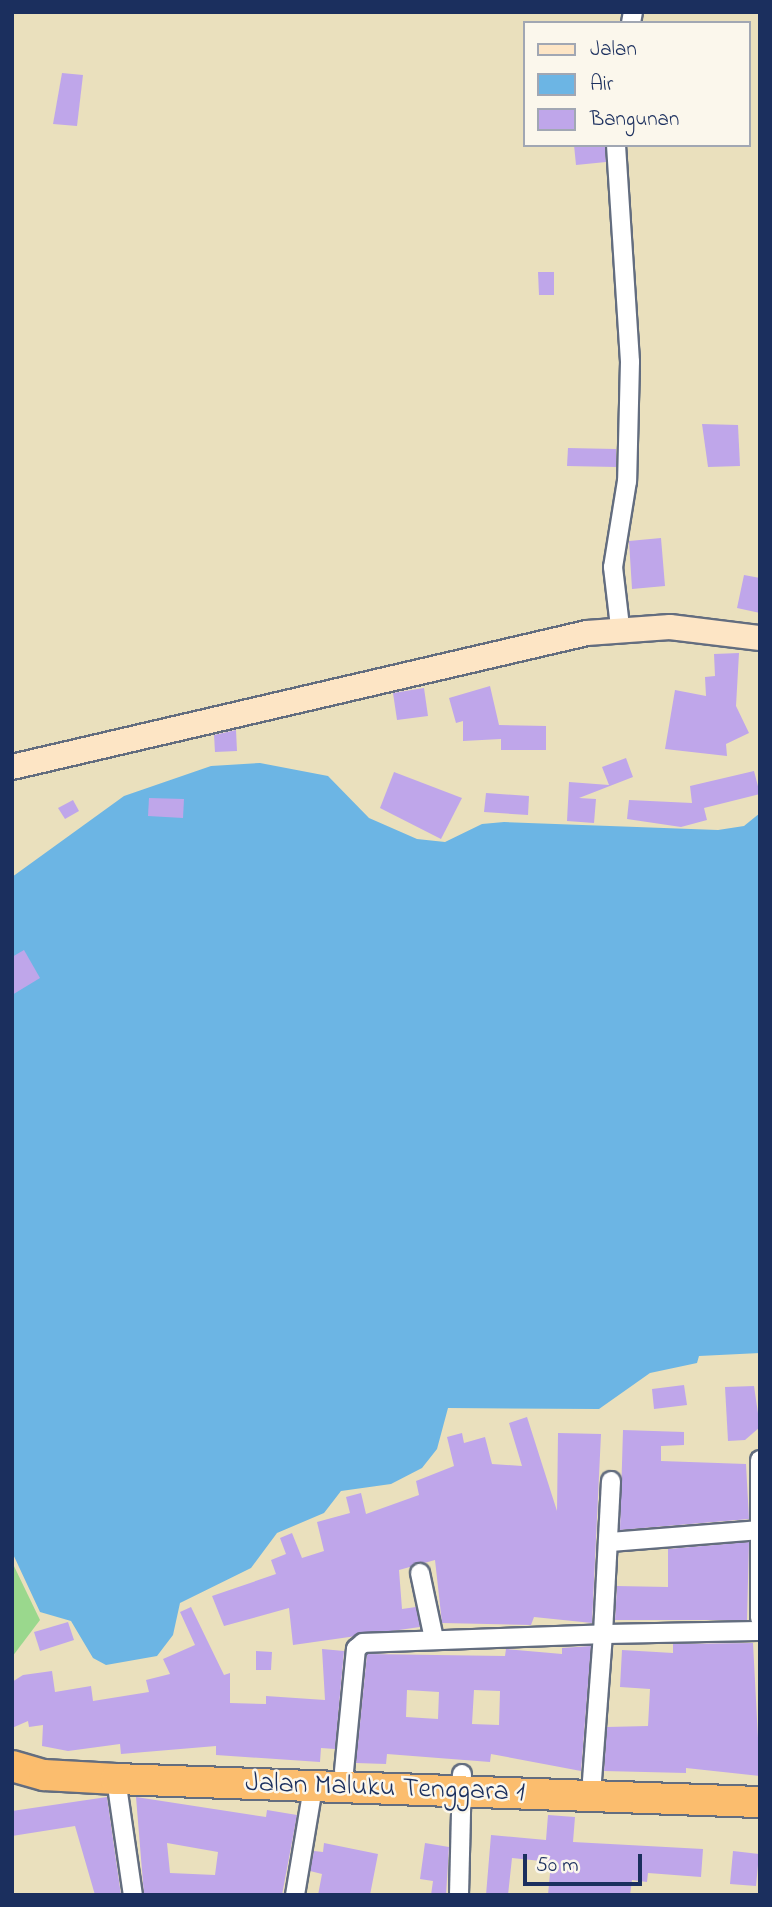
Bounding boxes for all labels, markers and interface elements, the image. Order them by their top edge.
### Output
legend [524,21,751,147]
text: Jalan [590,35,637,65]
text: Air [590,70,613,100]
text: Bangunan [590,105,679,135]
street label: Jalan Maluku Tenggara 1 [245,1767,525,1811]
scale bar [527,1840,646,1884]
text: 50 m [536,1851,579,1881]

